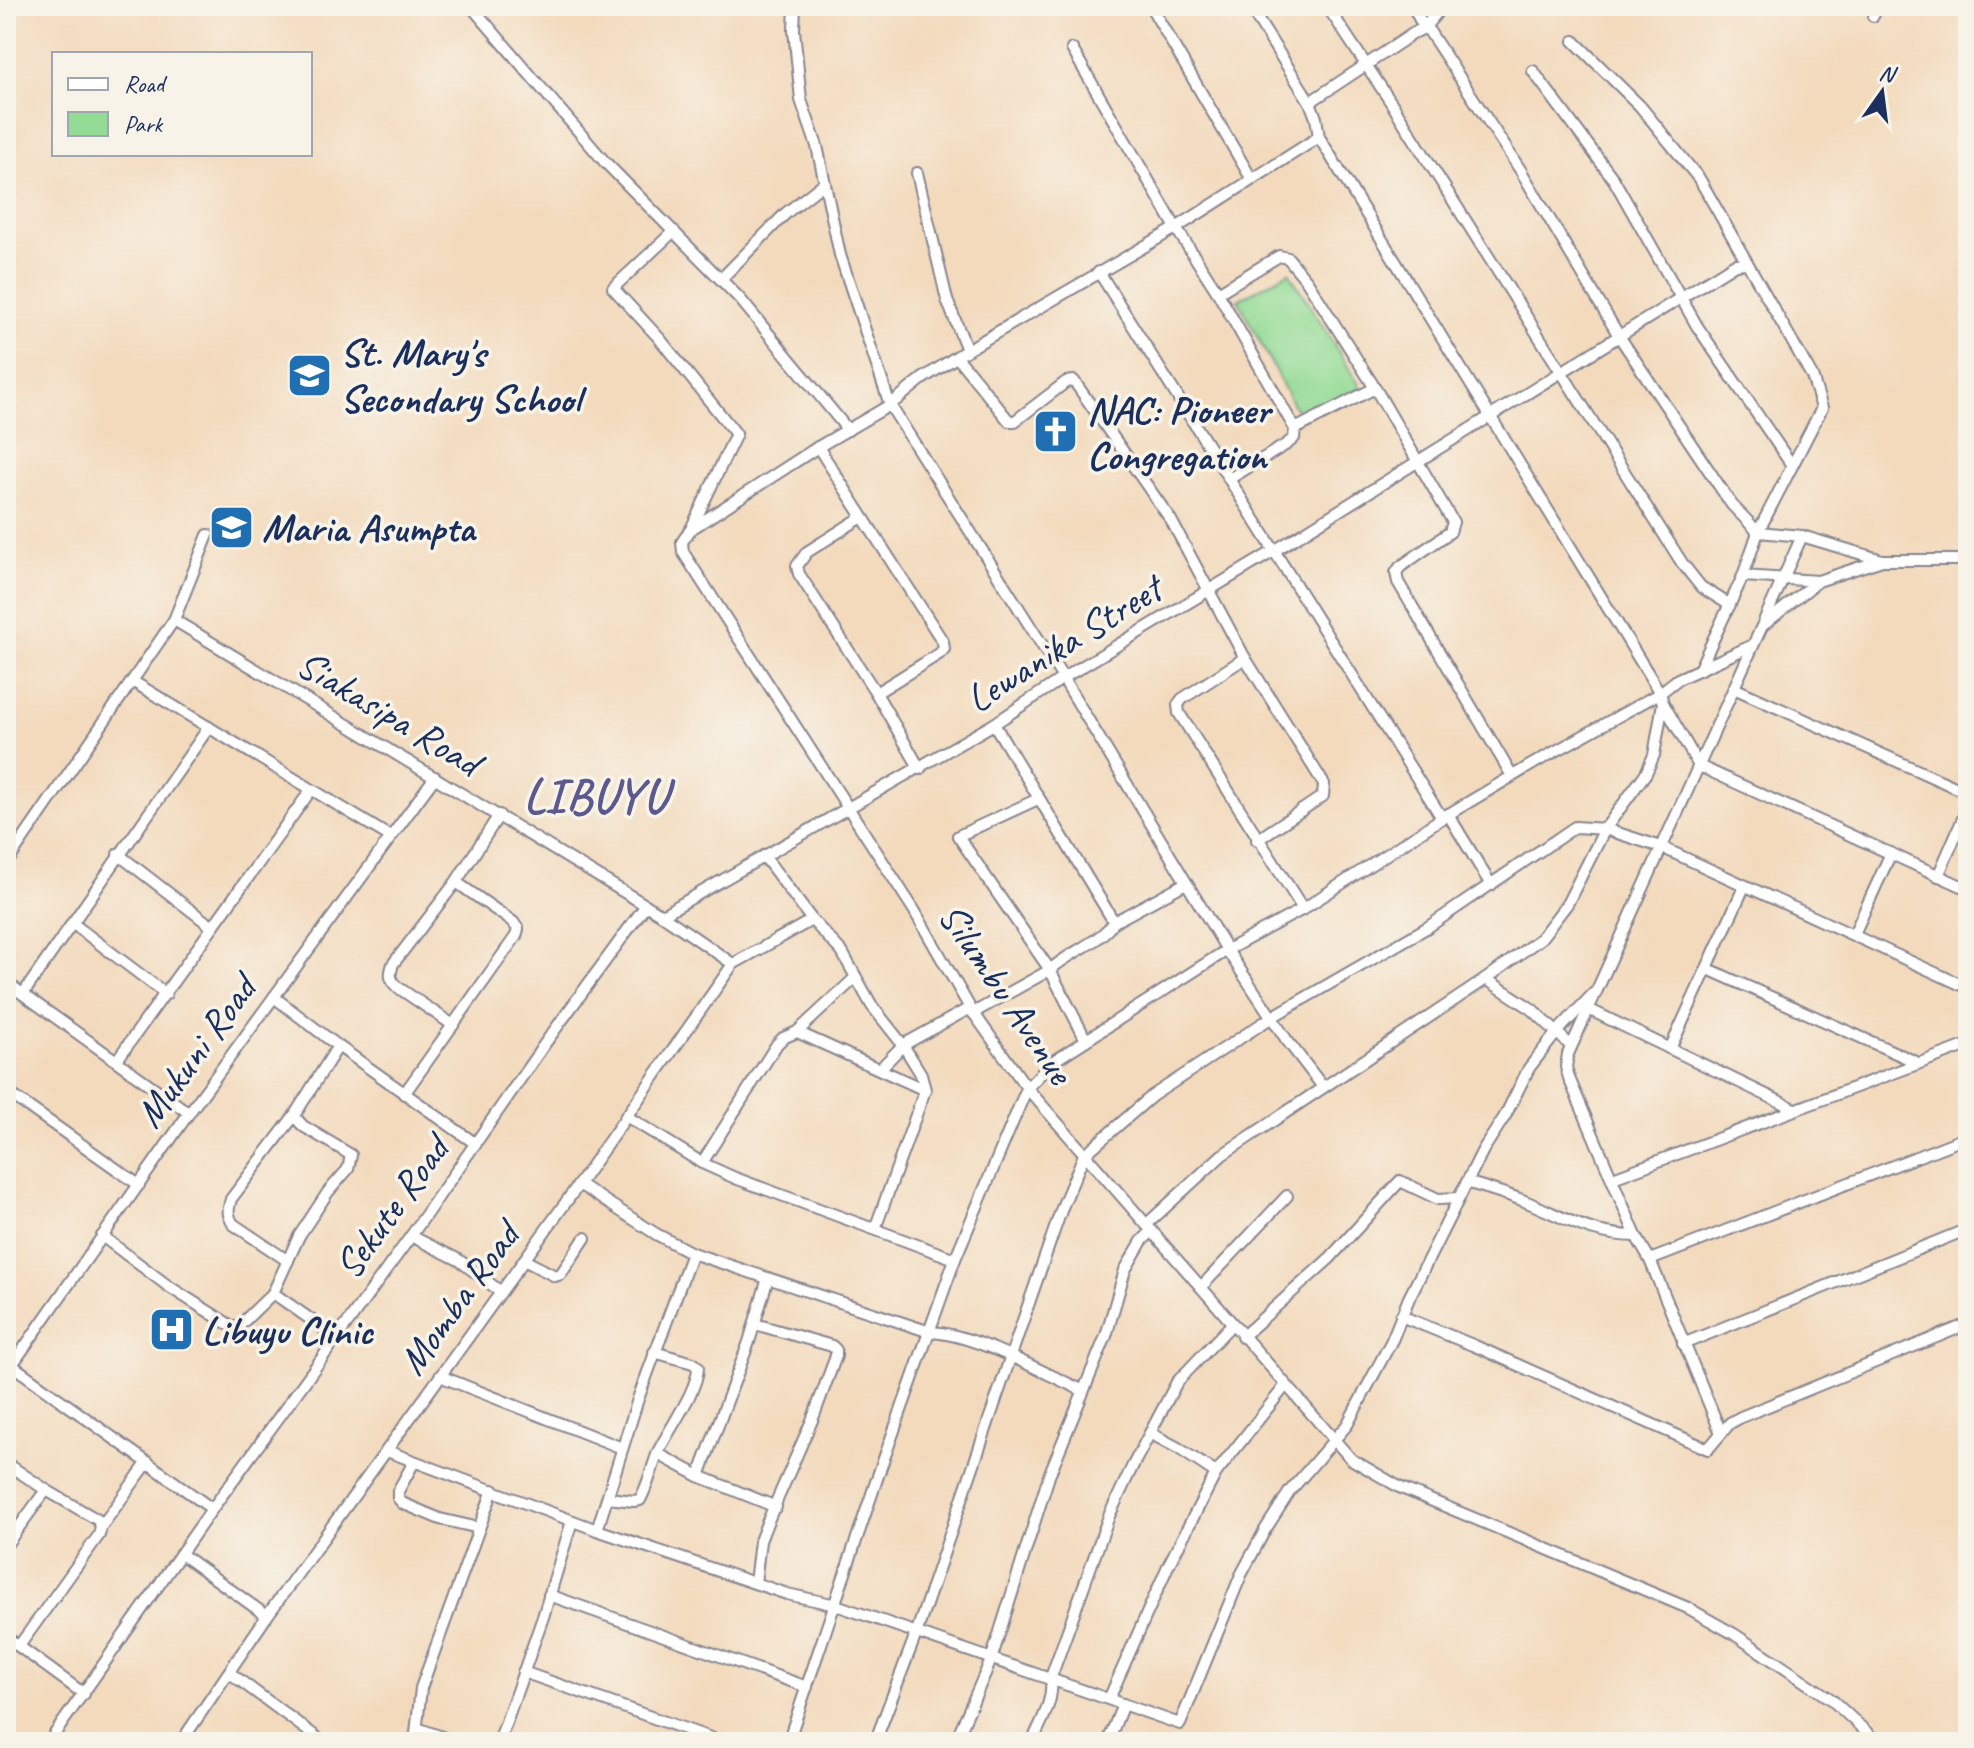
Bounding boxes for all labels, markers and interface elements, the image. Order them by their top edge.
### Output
legend [52,52,312,156]
north arrow [1842,52,1922,132]
text: N [1877,58,1900,90]
text: Road [124,69,168,99]
text: Park [124,109,164,139]
place label: St. Mary's Secondary School [340,328,587,424]
school or university icon: St. Mary's Secondary School [285,351,333,399]
place label: NAC: Pioneer Congregation [1087,385,1274,481]
church icon: NAC: Pioneer Congregation [1032,408,1080,456]
school or university icon: Maria Asumpta [207,503,255,551]
place label: Maria Asumpta [262,503,477,553]
street label: Lewanika Street [957,561,1175,724]
street label: Siakasipa Road [288,639,495,790]
district label: LIBUYU [524,766,676,826]
street label: Silumbu Avenue [927,894,1087,1096]
street label: Mukuni Road [124,962,271,1137]
street label: Sekute Road [323,1122,463,1289]
street label: Momba Road [387,1209,534,1384]
hospital icon: Libuyu Clinic [147,1306,195,1354]
place label: Libuyu Clinic [202,1306,374,1356]

